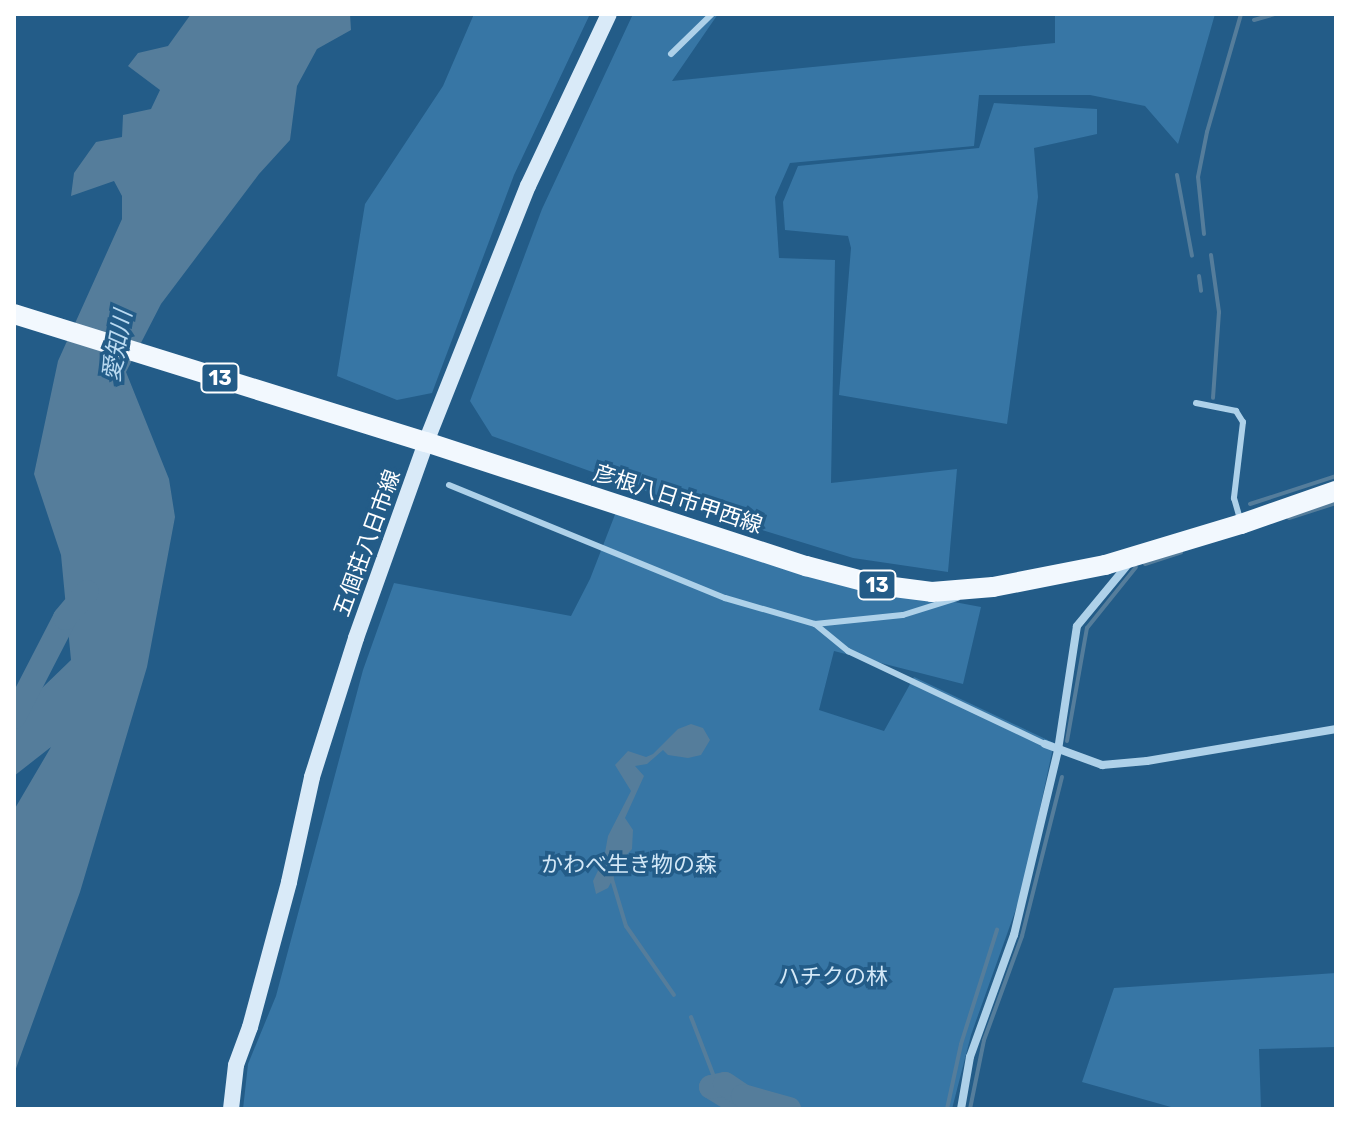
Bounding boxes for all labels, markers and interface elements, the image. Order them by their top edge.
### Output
water label: 愛知川 [98,308,138,384]
road number: 13 [200,362,240,394]
street label: 彦根八日市甲西線 [590,459,766,539]
street label: 五個荘八日市線 [328,466,406,620]
road number: 13 [857,569,897,601]
park label: かわべ生き物の森 [541,852,717,878]
park label: ハチクの林 [778,964,888,990]

